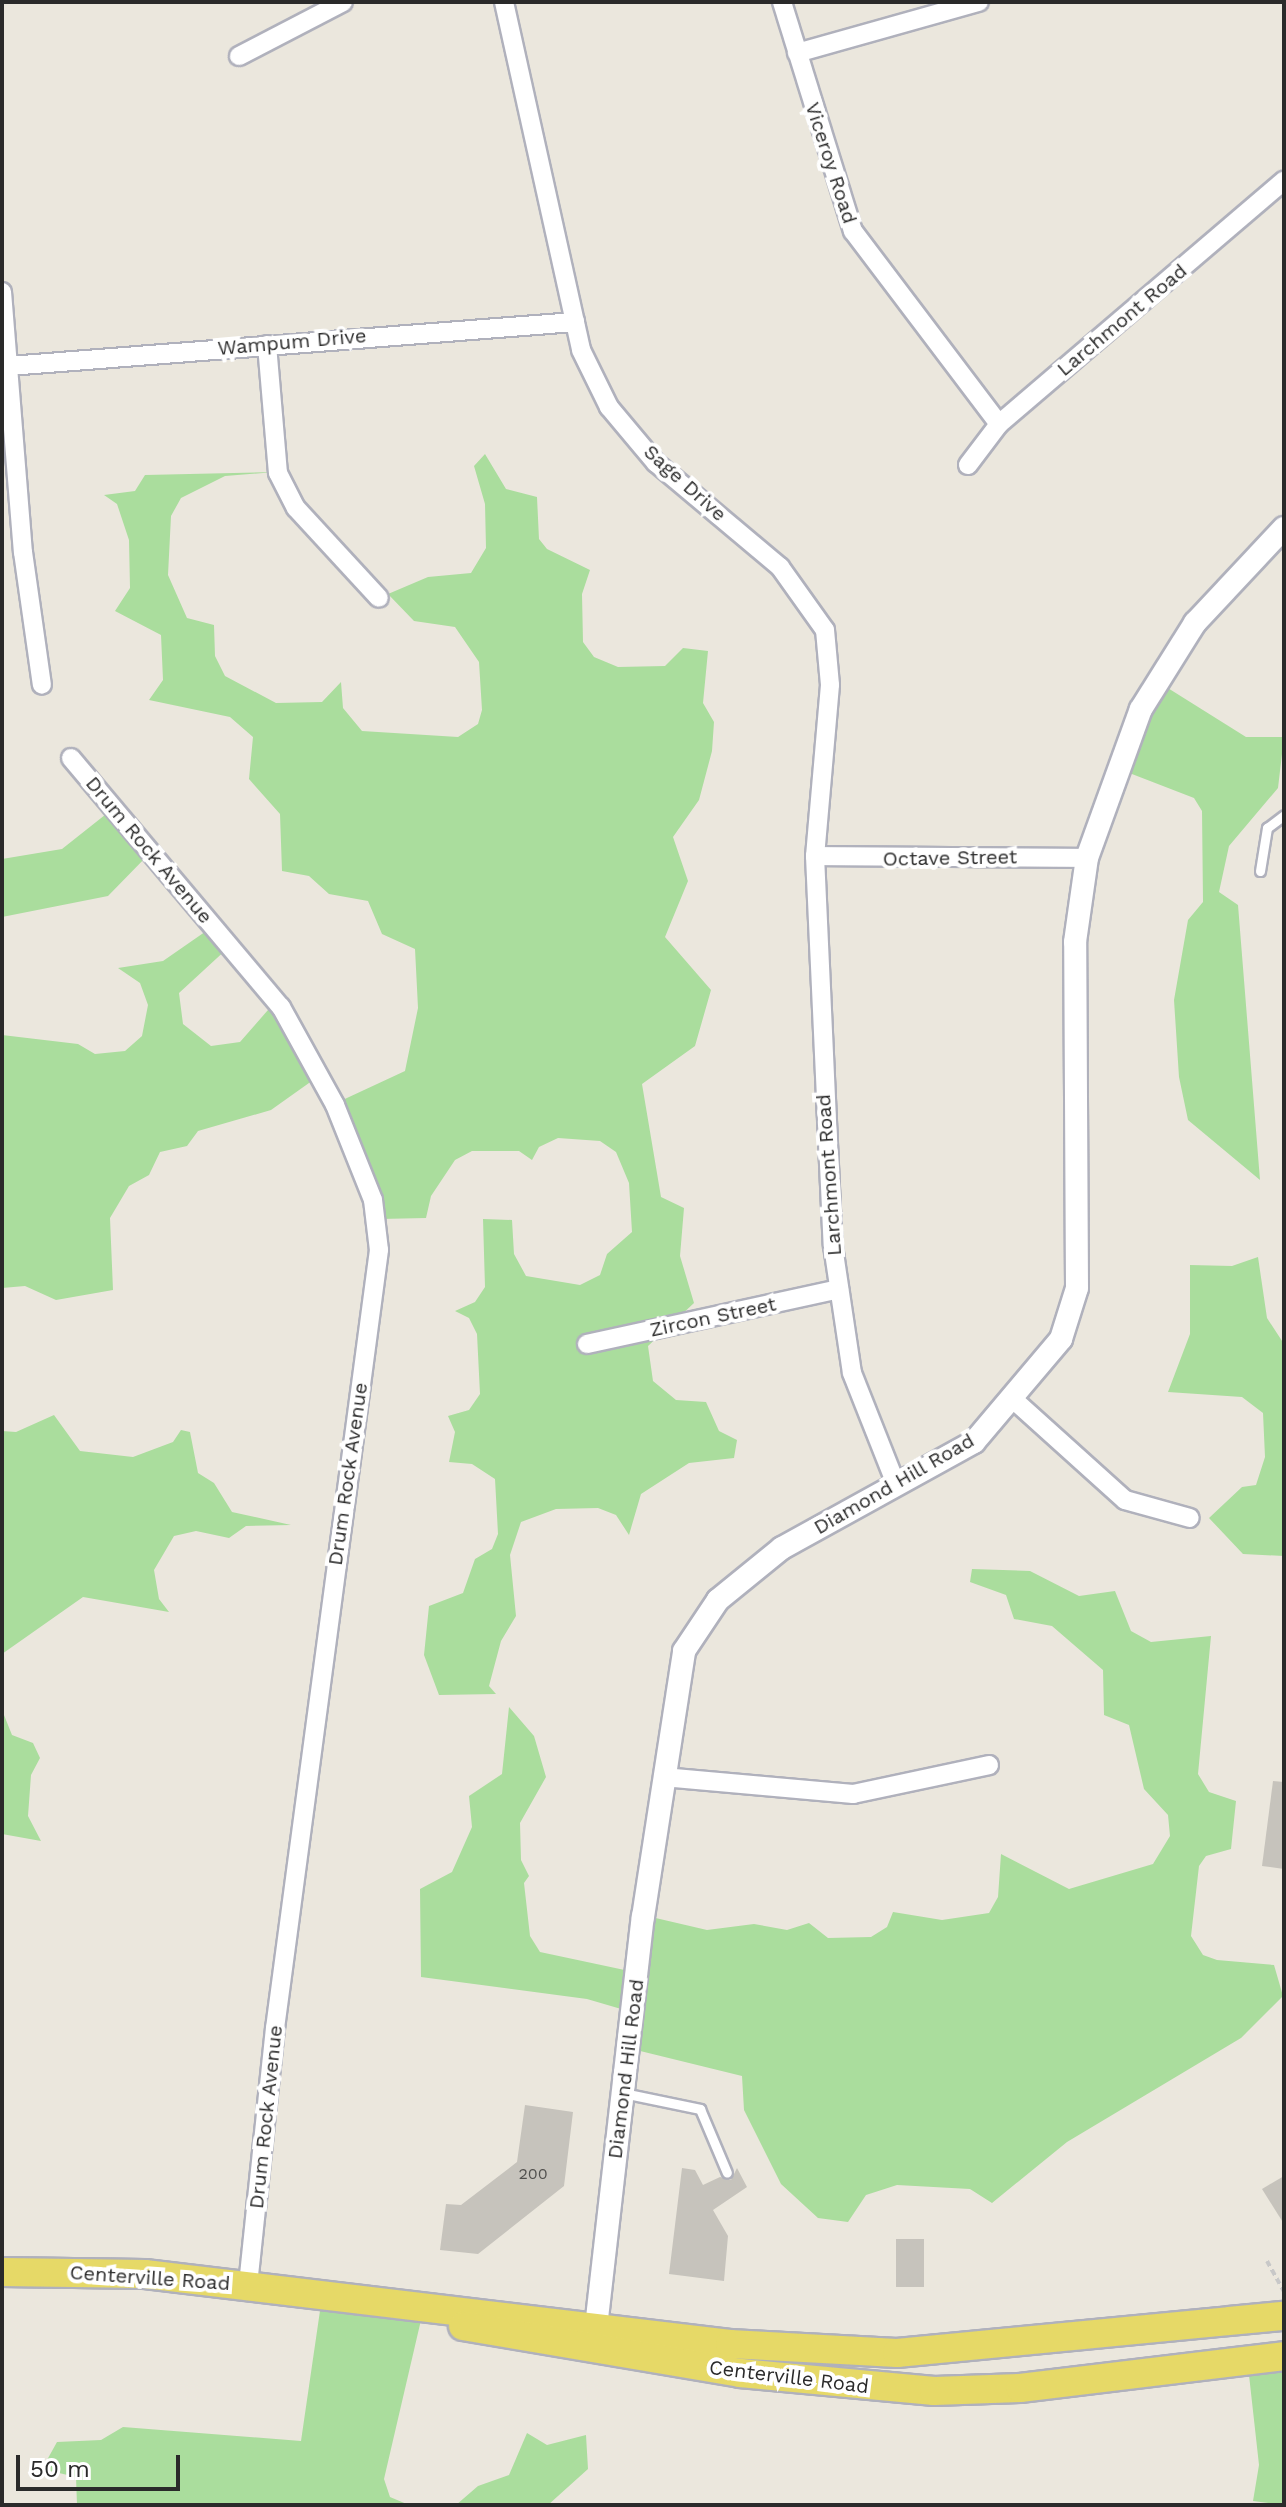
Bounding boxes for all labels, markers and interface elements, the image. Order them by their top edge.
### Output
street label: Viceroy Road [800,99,862,227]
street label: Larchmont Road [1052,259,1192,381]
street label: Wampum Drive [217,324,367,360]
street label: Sage Drive [639,440,731,526]
street label: Drum Rock Avenue [80,771,218,929]
street label: Octave Street [883,845,1017,871]
street label: Larchmont Road [811,1093,847,1257]
street label: Zircon Street [648,1292,778,1342]
street label: Drum Rock Avenue [323,1380,373,1568]
street label: Diamond Hill Road [809,1428,979,1540]
street label: Diamond Hill Road [603,1977,649,2161]
street label: Drum Rock Avenue [244,2023,288,2211]
house number: 200 [518,2164,548,2184]
street label: Centerville Road [69,2260,231,2296]
street label: Centerville Road [708,2355,870,2399]
scale bar [20,2439,184,2489]
text: 50 m [30,2455,90,2483]

